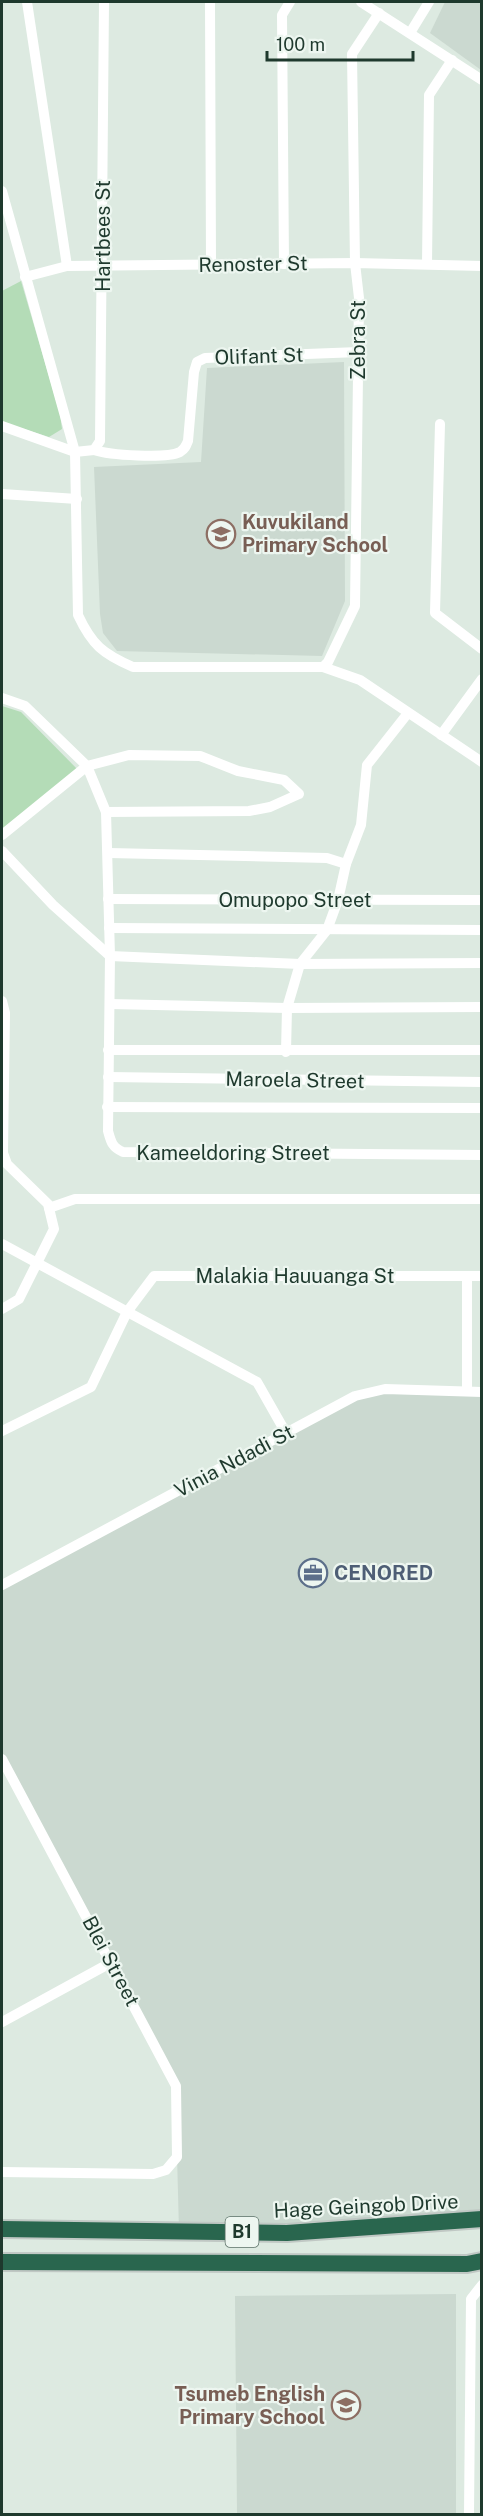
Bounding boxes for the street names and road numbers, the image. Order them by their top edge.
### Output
street label: Hartbees St [91,180,115,292]
street label: Renoster St [198,251,308,277]
street label: Zebra St [346,300,370,380]
street label: Olifant St [214,342,304,370]
street label: Omupopo Street [218,888,372,912]
street label: Maroela Street [225,1067,365,1093]
street label: Kameeldoring Street [136,1141,330,1165]
street label: Malakia Hauuanga St [196,1264,394,1288]
street label: Vinia Ndadi St [170,1420,298,1502]
street label: Blei Street [77,1912,145,2010]
street label: Hage Geingob Drive [273,2189,459,2223]
road number: B1 [226,2217,258,2247]

